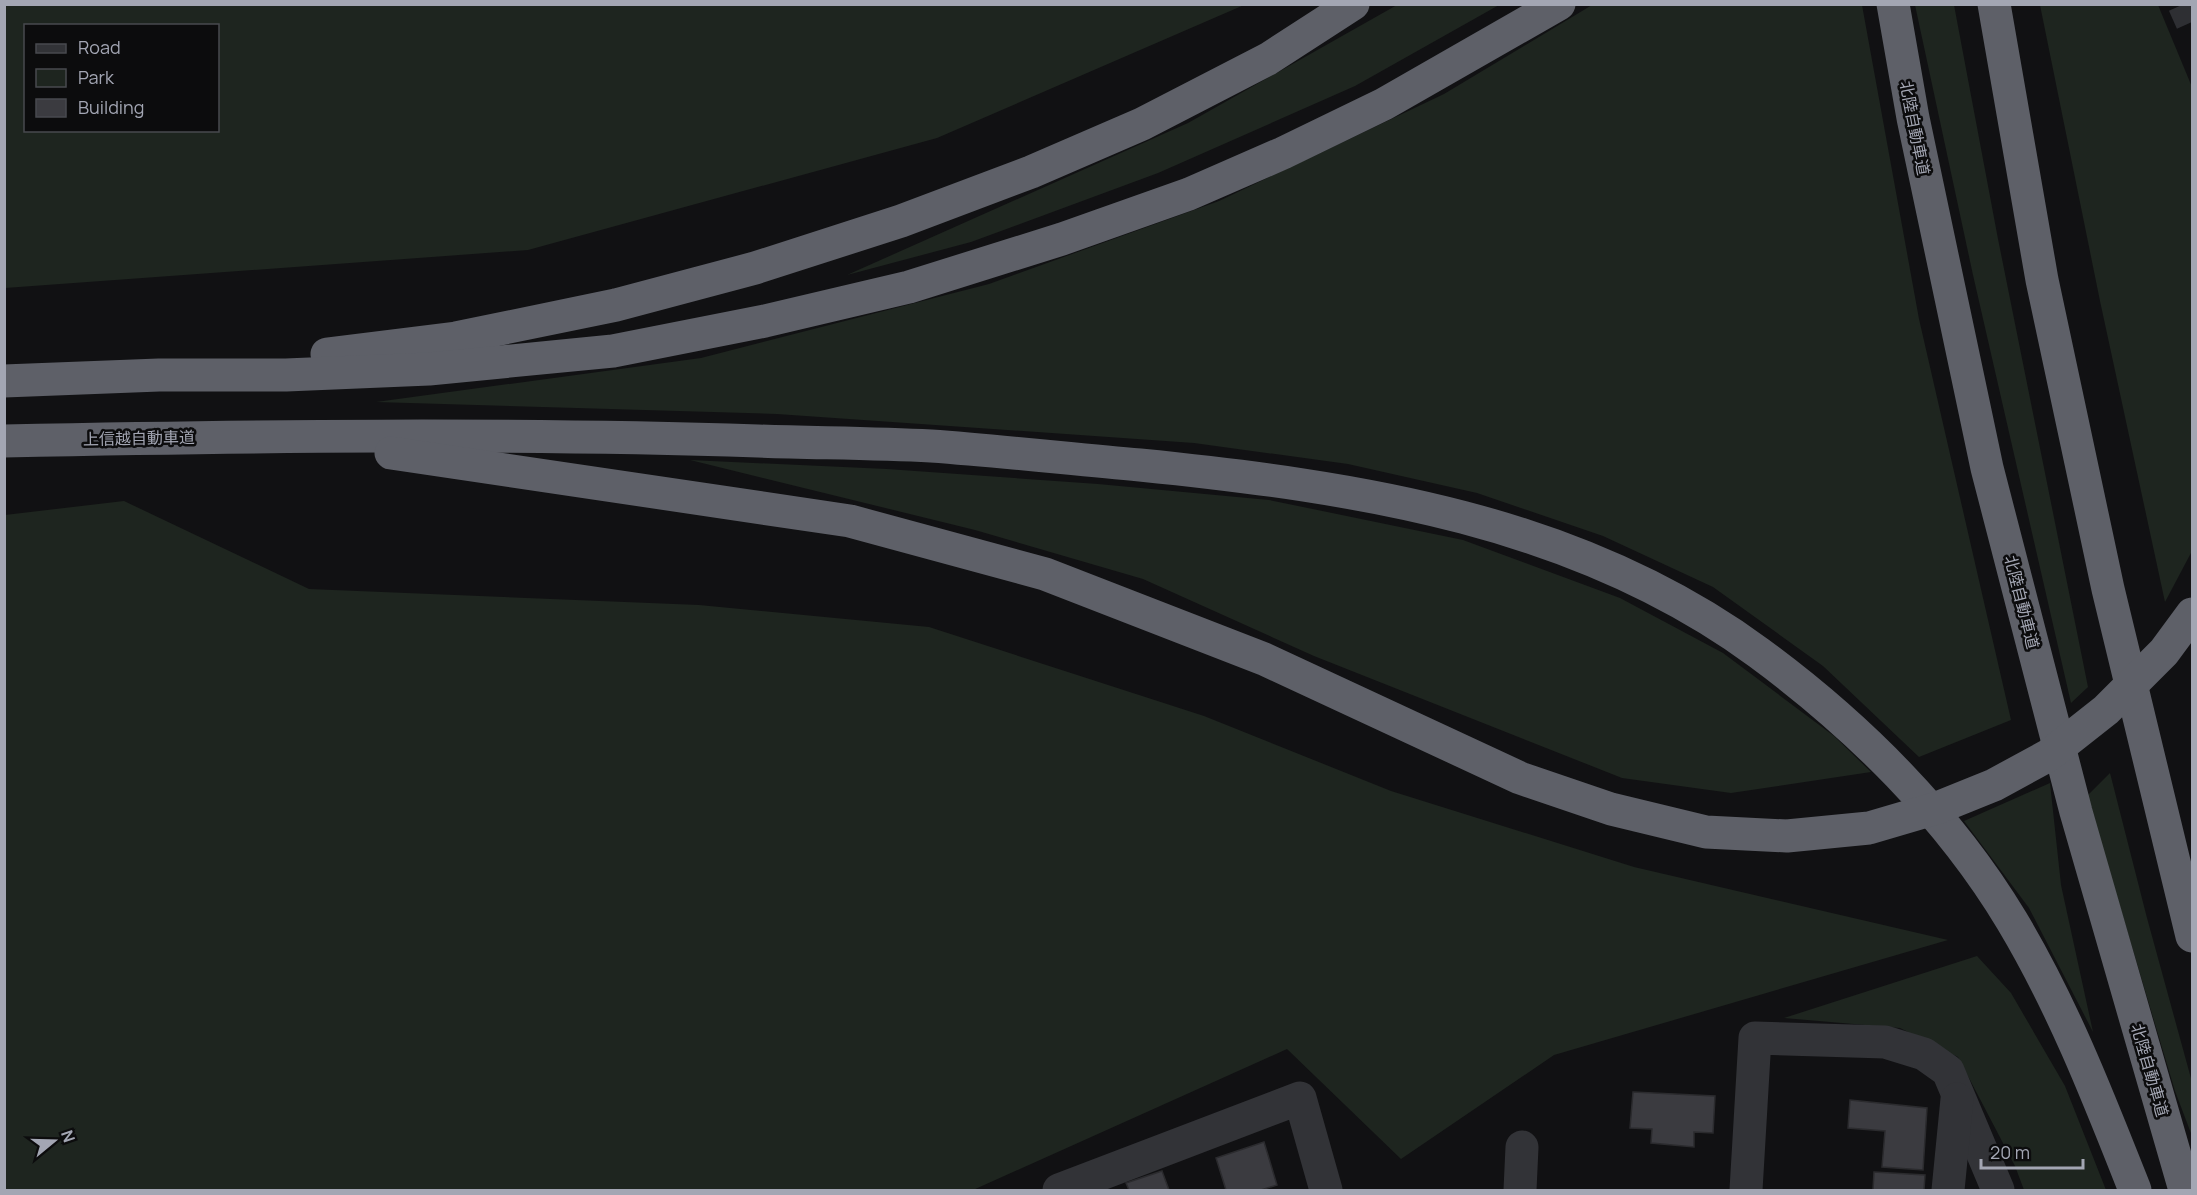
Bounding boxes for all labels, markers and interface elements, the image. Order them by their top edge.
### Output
legend [24,24,219,132]
text: Road [78,35,121,59]
text: Park [78,65,115,89]
street label: 北陸自動車道 [1895,79,1935,177]
text: Building [78,95,144,119]
street label: 上信越自動車道 [83,426,195,450]
street label: 北陸自動車道 [2000,553,2044,651]
street label: 北陸自動車道 [2126,1021,2174,1119]
north arrow [24,1111,84,1171]
text: N [56,1127,80,1145]
scale bar [1981,1132,2083,1170]
text: 20 m [1990,1140,2030,1164]

